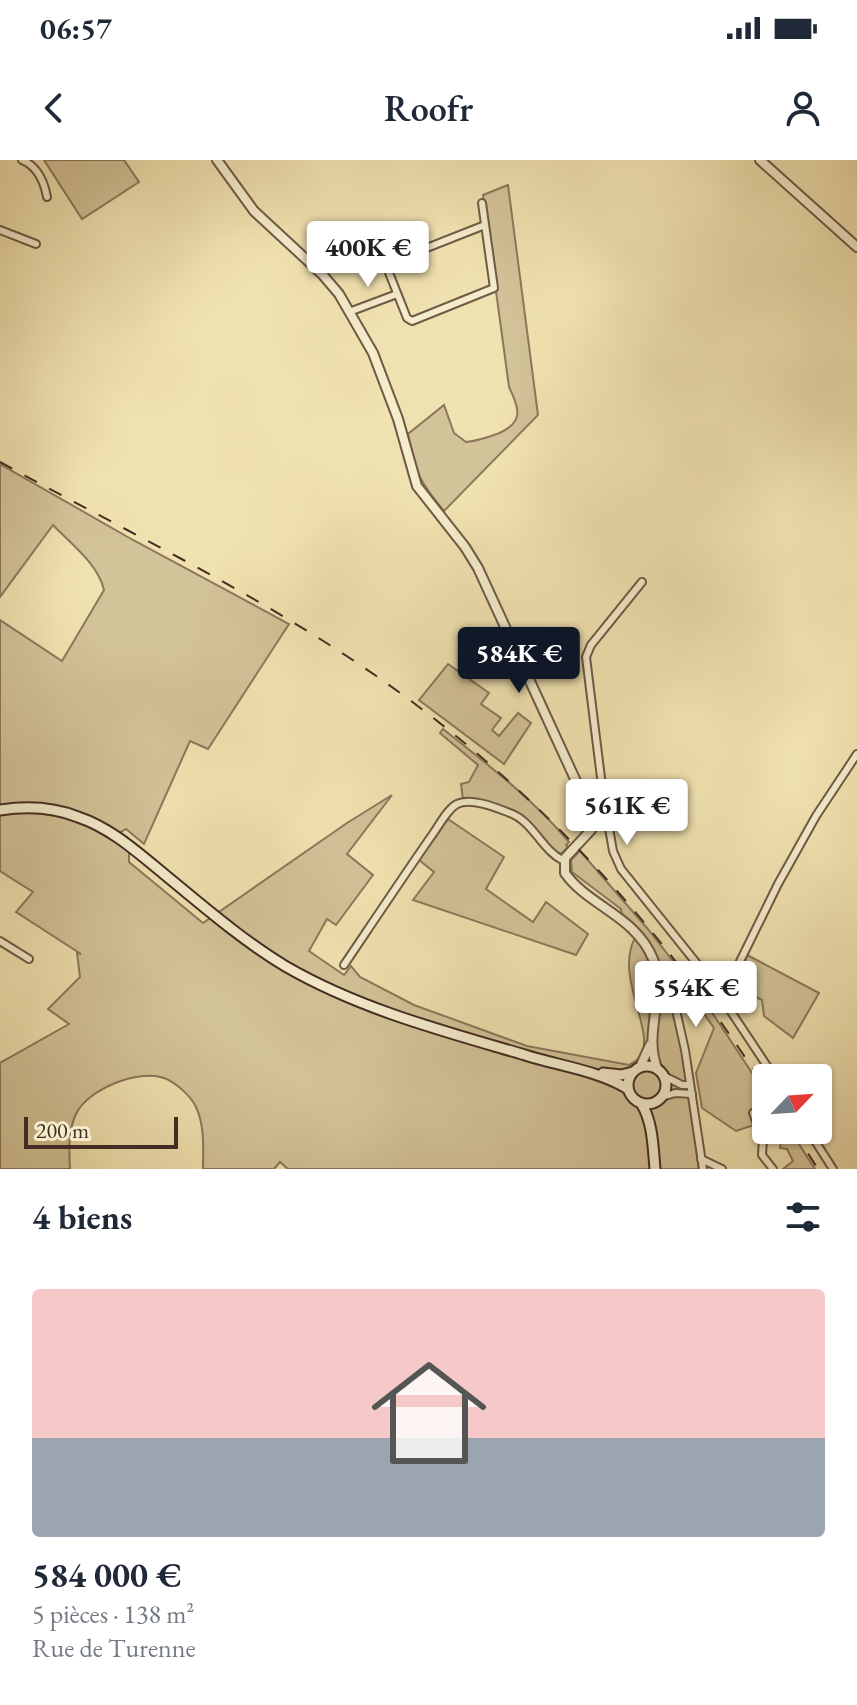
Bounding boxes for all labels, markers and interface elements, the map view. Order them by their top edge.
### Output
text: 06:57 [40,9,112,48]
text: Roofr [384,85,473,132]
icon: back [32,86,76,130]
icon: person [781,86,825,130]
pin: 400K € [303,221,433,289]
text: 400K € [325,230,411,264]
pin: 584K € [454,627,584,695]
text: 584K € [476,636,562,670]
pin: 561K € [562,779,692,847]
text: 561K € [584,788,670,822]
pin: 554K € [631,961,761,1029]
text: 554K € [653,970,739,1004]
north arrow [752,1064,832,1144]
map controls [752,1064,832,1144]
scale bar [24,1113,178,1149]
text: 200 m [36,1116,89,1145]
text: 4 biens [32,1195,132,1239]
icon: filters [781,1195,825,1239]
icon: home [357,1341,501,1485]
text: 584 000 € [32,1553,181,1597]
text: 5 pièces · 138 m² [32,1597,194,1631]
text: Rue de Turenne [32,1631,196,1665]

